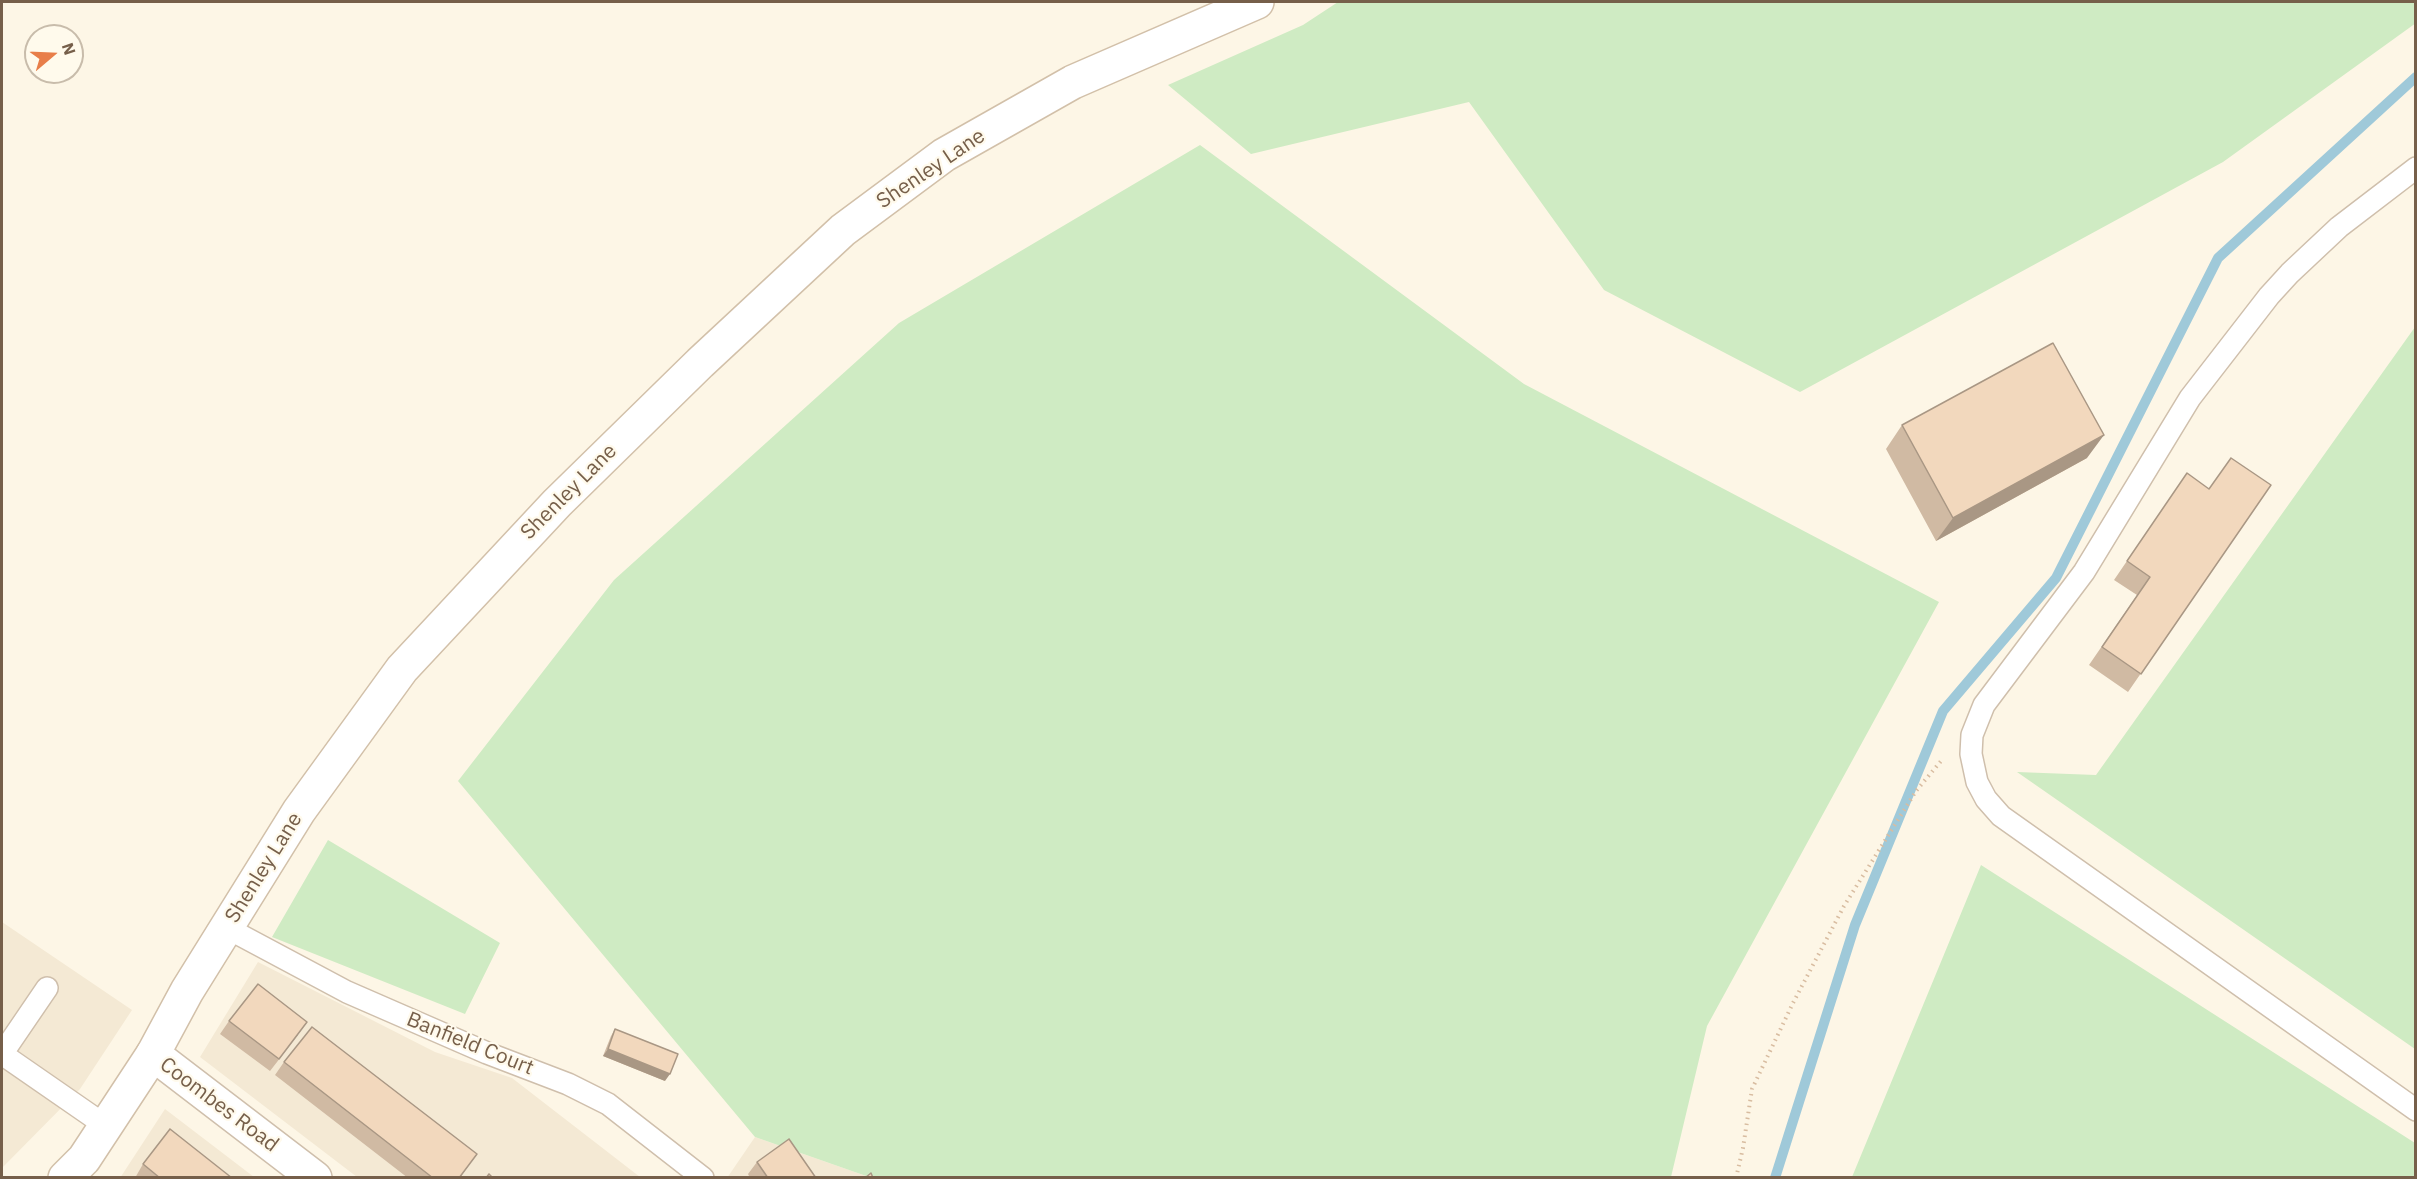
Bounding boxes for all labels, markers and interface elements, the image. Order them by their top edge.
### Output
north arrow [24,24,84,84]
text: N [58,40,80,58]
street label: Shenley Lane [872,124,990,214]
street label: Shenley Lane [516,439,622,545]
street label: Shenley Lane [220,808,308,928]
street label: Banfield Court [403,1007,537,1081]
street label: Coombes Road [155,1052,283,1158]

